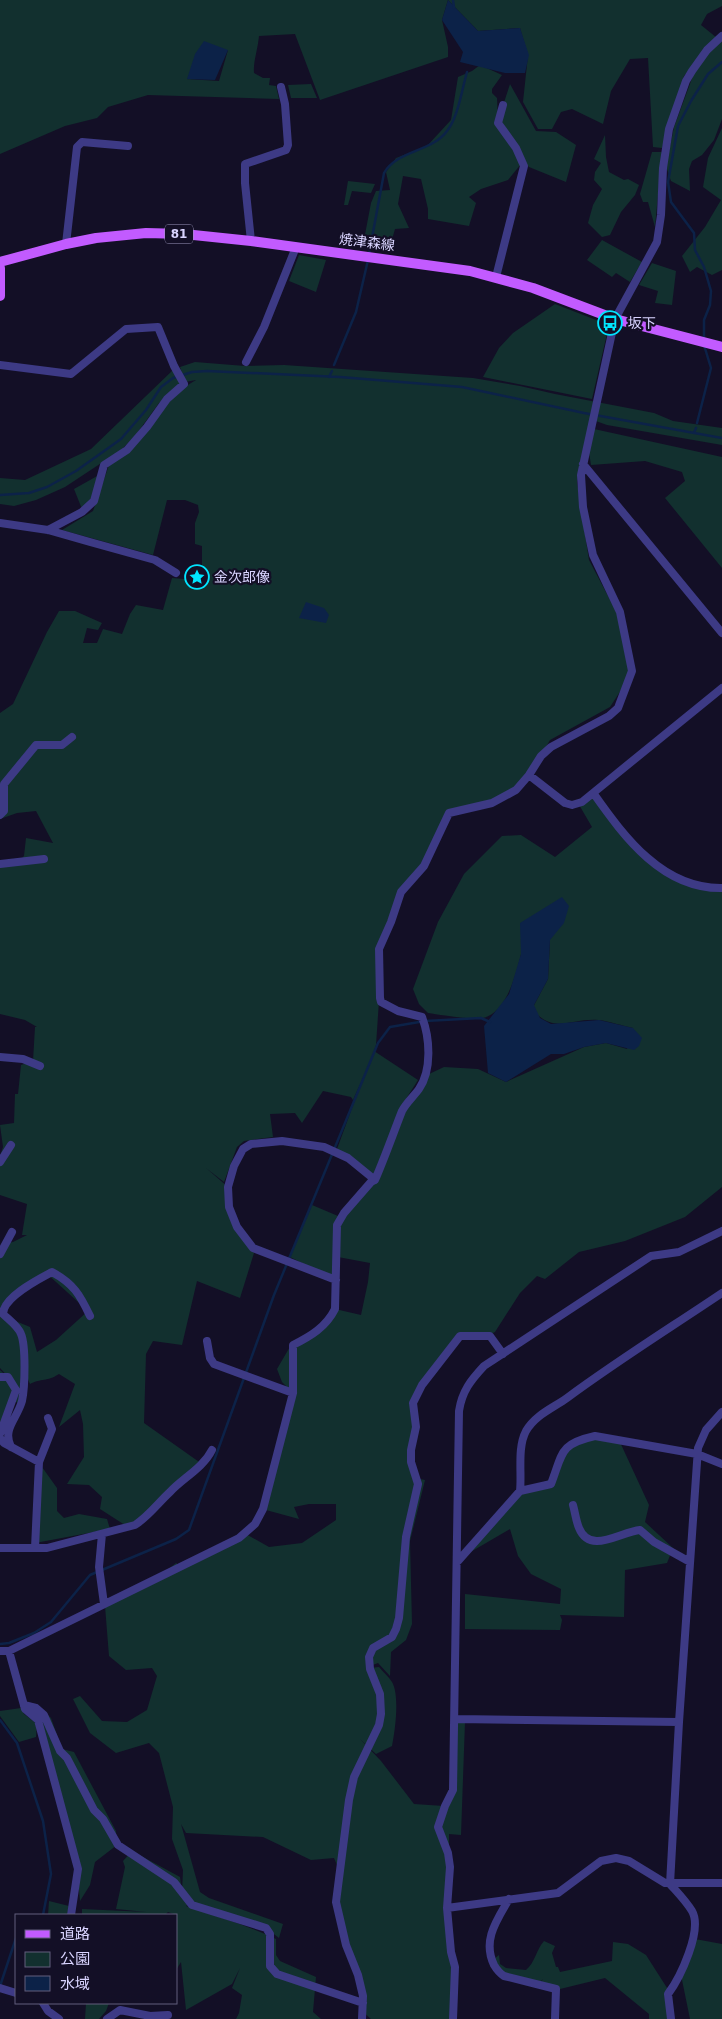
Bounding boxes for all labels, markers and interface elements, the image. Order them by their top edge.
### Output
road number: 81 [165,224,193,243]
street label: 焼津森線 [338,231,396,253]
bus stop icon: 坂下 [597,310,623,336]
place label: 坂下 [628,315,656,331]
place icon: 金次郎像 [184,564,210,590]
place label: 金次郎像 [214,569,270,585]
legend [15,1914,178,2004]
text: 道路 [60,1925,90,1943]
text: 公園 [60,1950,90,1968]
text: 水域 [60,1975,90,1993]

